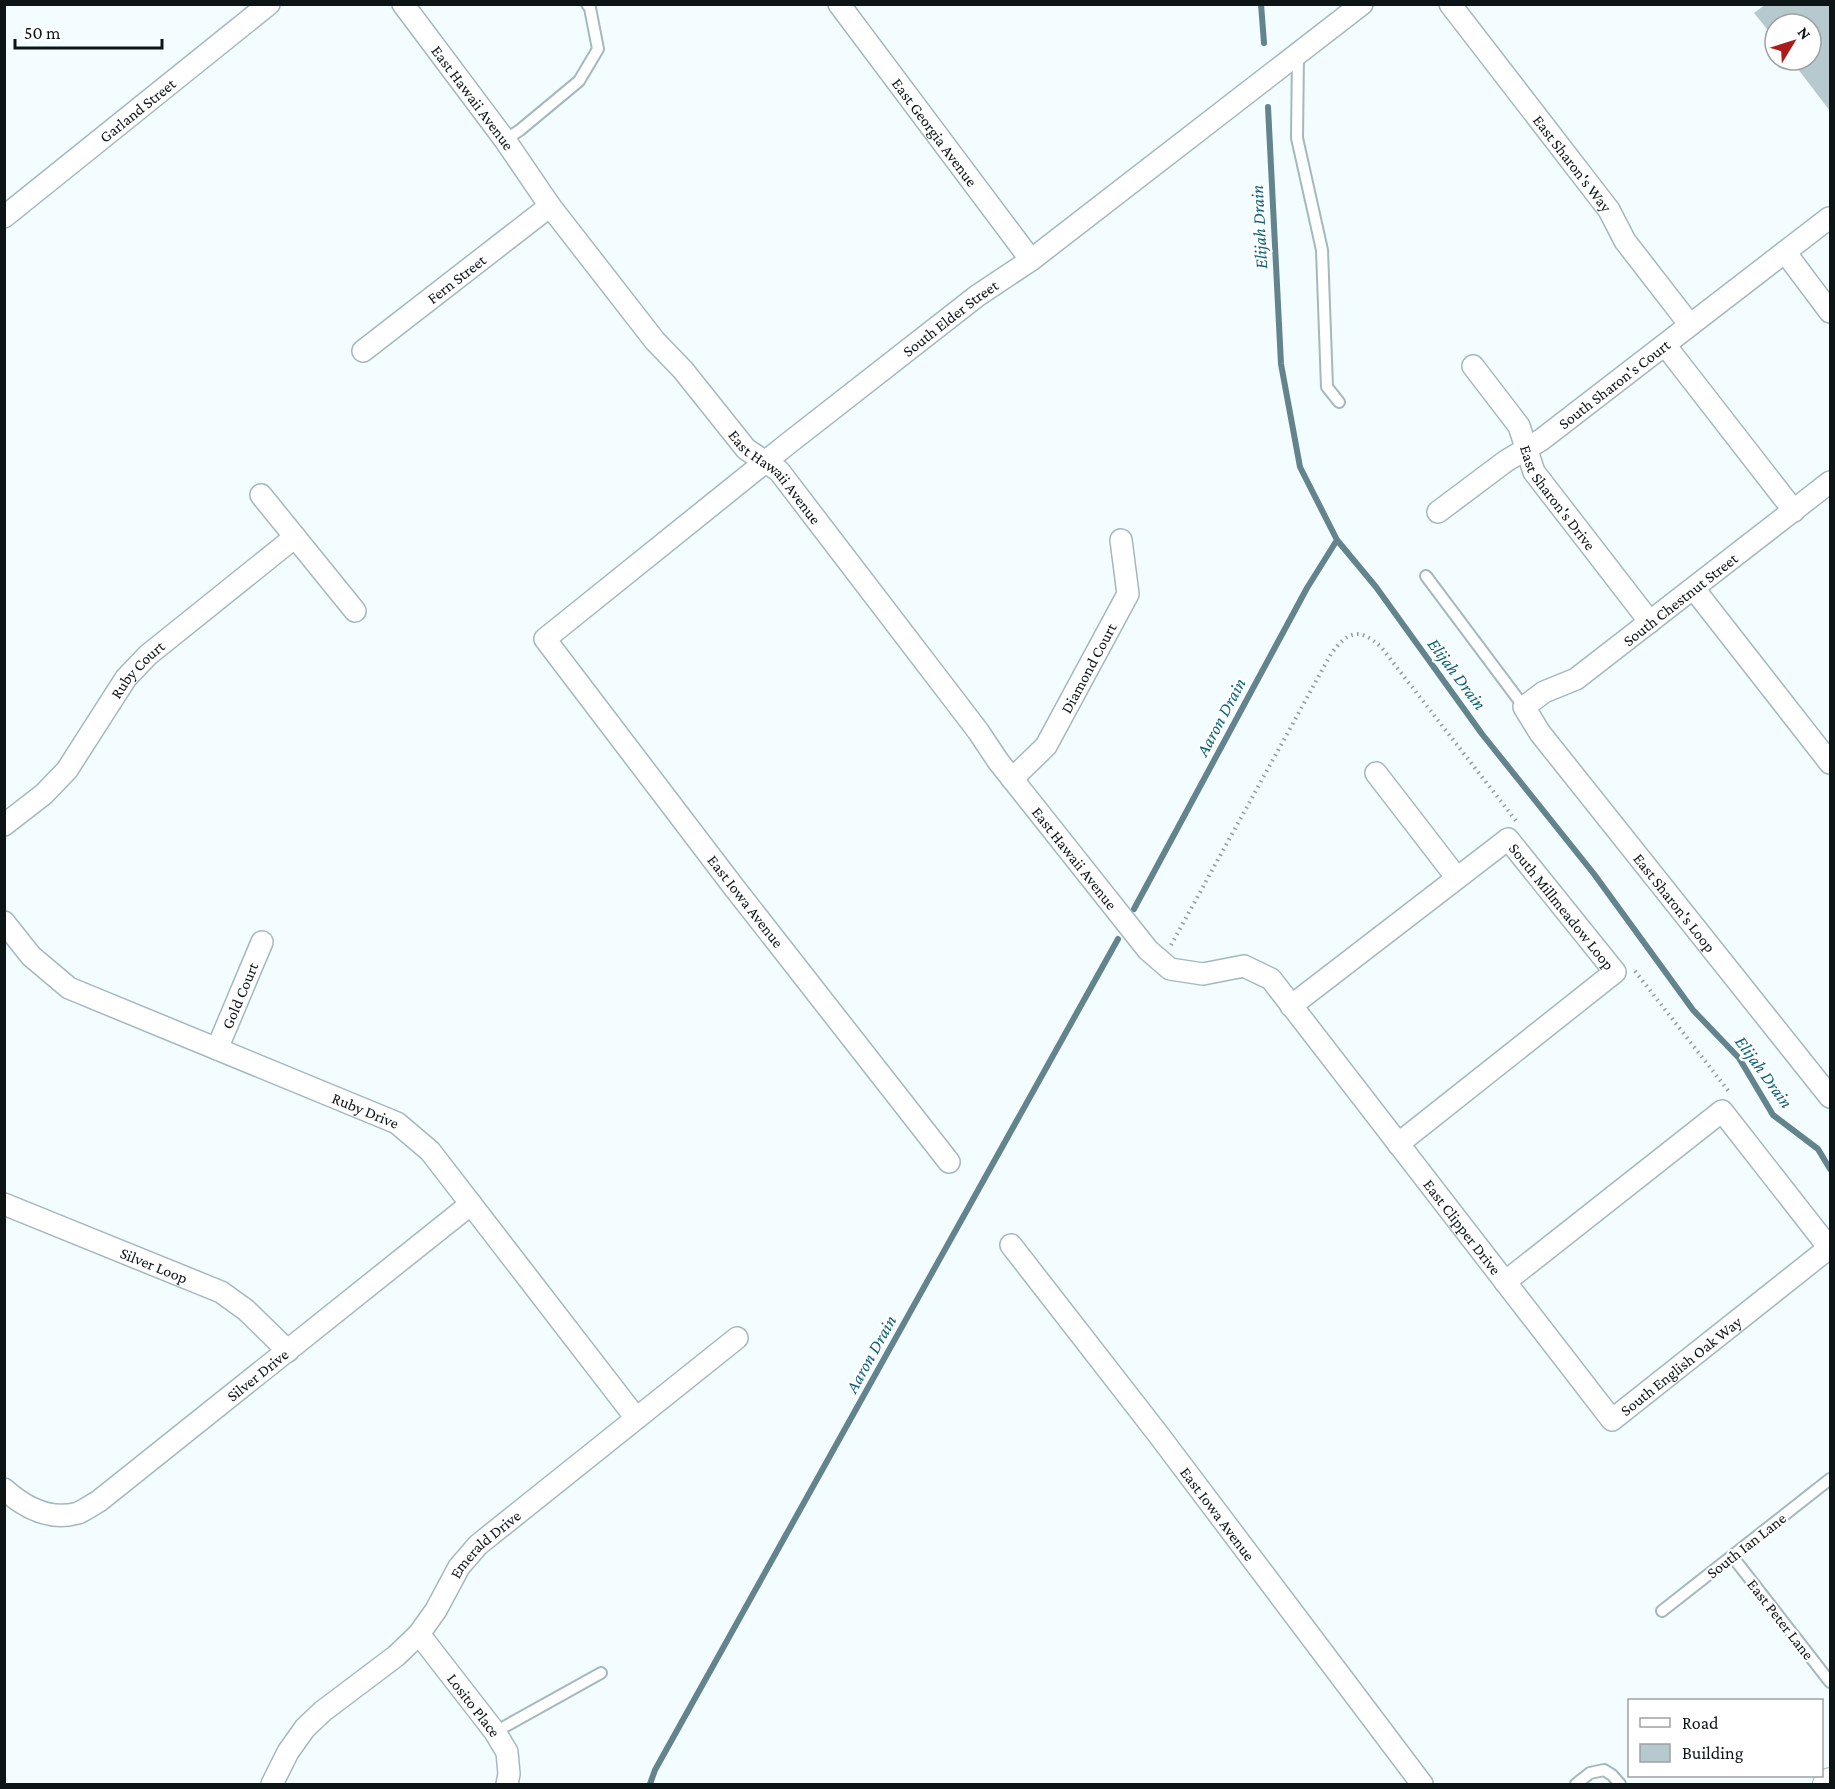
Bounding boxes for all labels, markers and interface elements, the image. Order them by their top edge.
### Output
scale bar [15,12,162,50]
north arrow [1763,12,1823,72]
text: 50 m [24,23,61,43]
text: N [1794,24,1815,43]
street label: East Hawaii Avenue [428,42,517,153]
street label: Garland Street [96,74,179,146]
street label: East Georgia Avenue [889,75,981,190]
street label: East Sharon's Way [1530,112,1615,216]
water label: Elijah Drain [1247,184,1272,270]
street label: Fern Street [424,251,490,307]
street label: South Elder Street [899,276,1002,360]
street label: South Sharon's Court [1555,335,1674,432]
street label: East Hawaii Avenue [725,427,824,527]
street label: East Sharon's Drive [1517,443,1599,553]
street label: South Chestnut Street [1620,549,1741,649]
street label: Diamond Court [1057,620,1120,716]
water label: Elijah Drain [1423,634,1490,714]
street label: Ruby Court [107,637,168,702]
water label: Aaron Drain [1192,675,1250,760]
street label: East Hawaii Avenue [1029,803,1120,913]
street label: South Millmeadow Loop [1506,840,1618,974]
street label: East Sharon's Loop [1630,850,1719,956]
street label: East Iowa Avenue [704,852,787,951]
street label: Gold Court [218,959,262,1031]
water label: Elijah Drain [1730,1032,1797,1113]
street label: Ruby Drive [330,1089,401,1132]
street label: East Clipper Drive [1420,1176,1504,1278]
street label: Silver Loop [118,1244,190,1288]
water label: Aaron Drain [841,1312,900,1397]
street label: South English Oak Way [1617,1312,1746,1419]
street label: Silver Drive [223,1345,292,1405]
street label: East Iowa Avenue [1177,1464,1258,1564]
street label: Emerald Drive [447,1507,524,1581]
street label: South Ian Lane [1703,1509,1789,1582]
street label: East Peter Lane [1744,1576,1817,1663]
street label: Losito Place [444,1670,504,1740]
legend [1628,1699,1823,1777]
text: Road [1682,1713,1719,1733]
text: Building [1682,1743,1744,1763]

